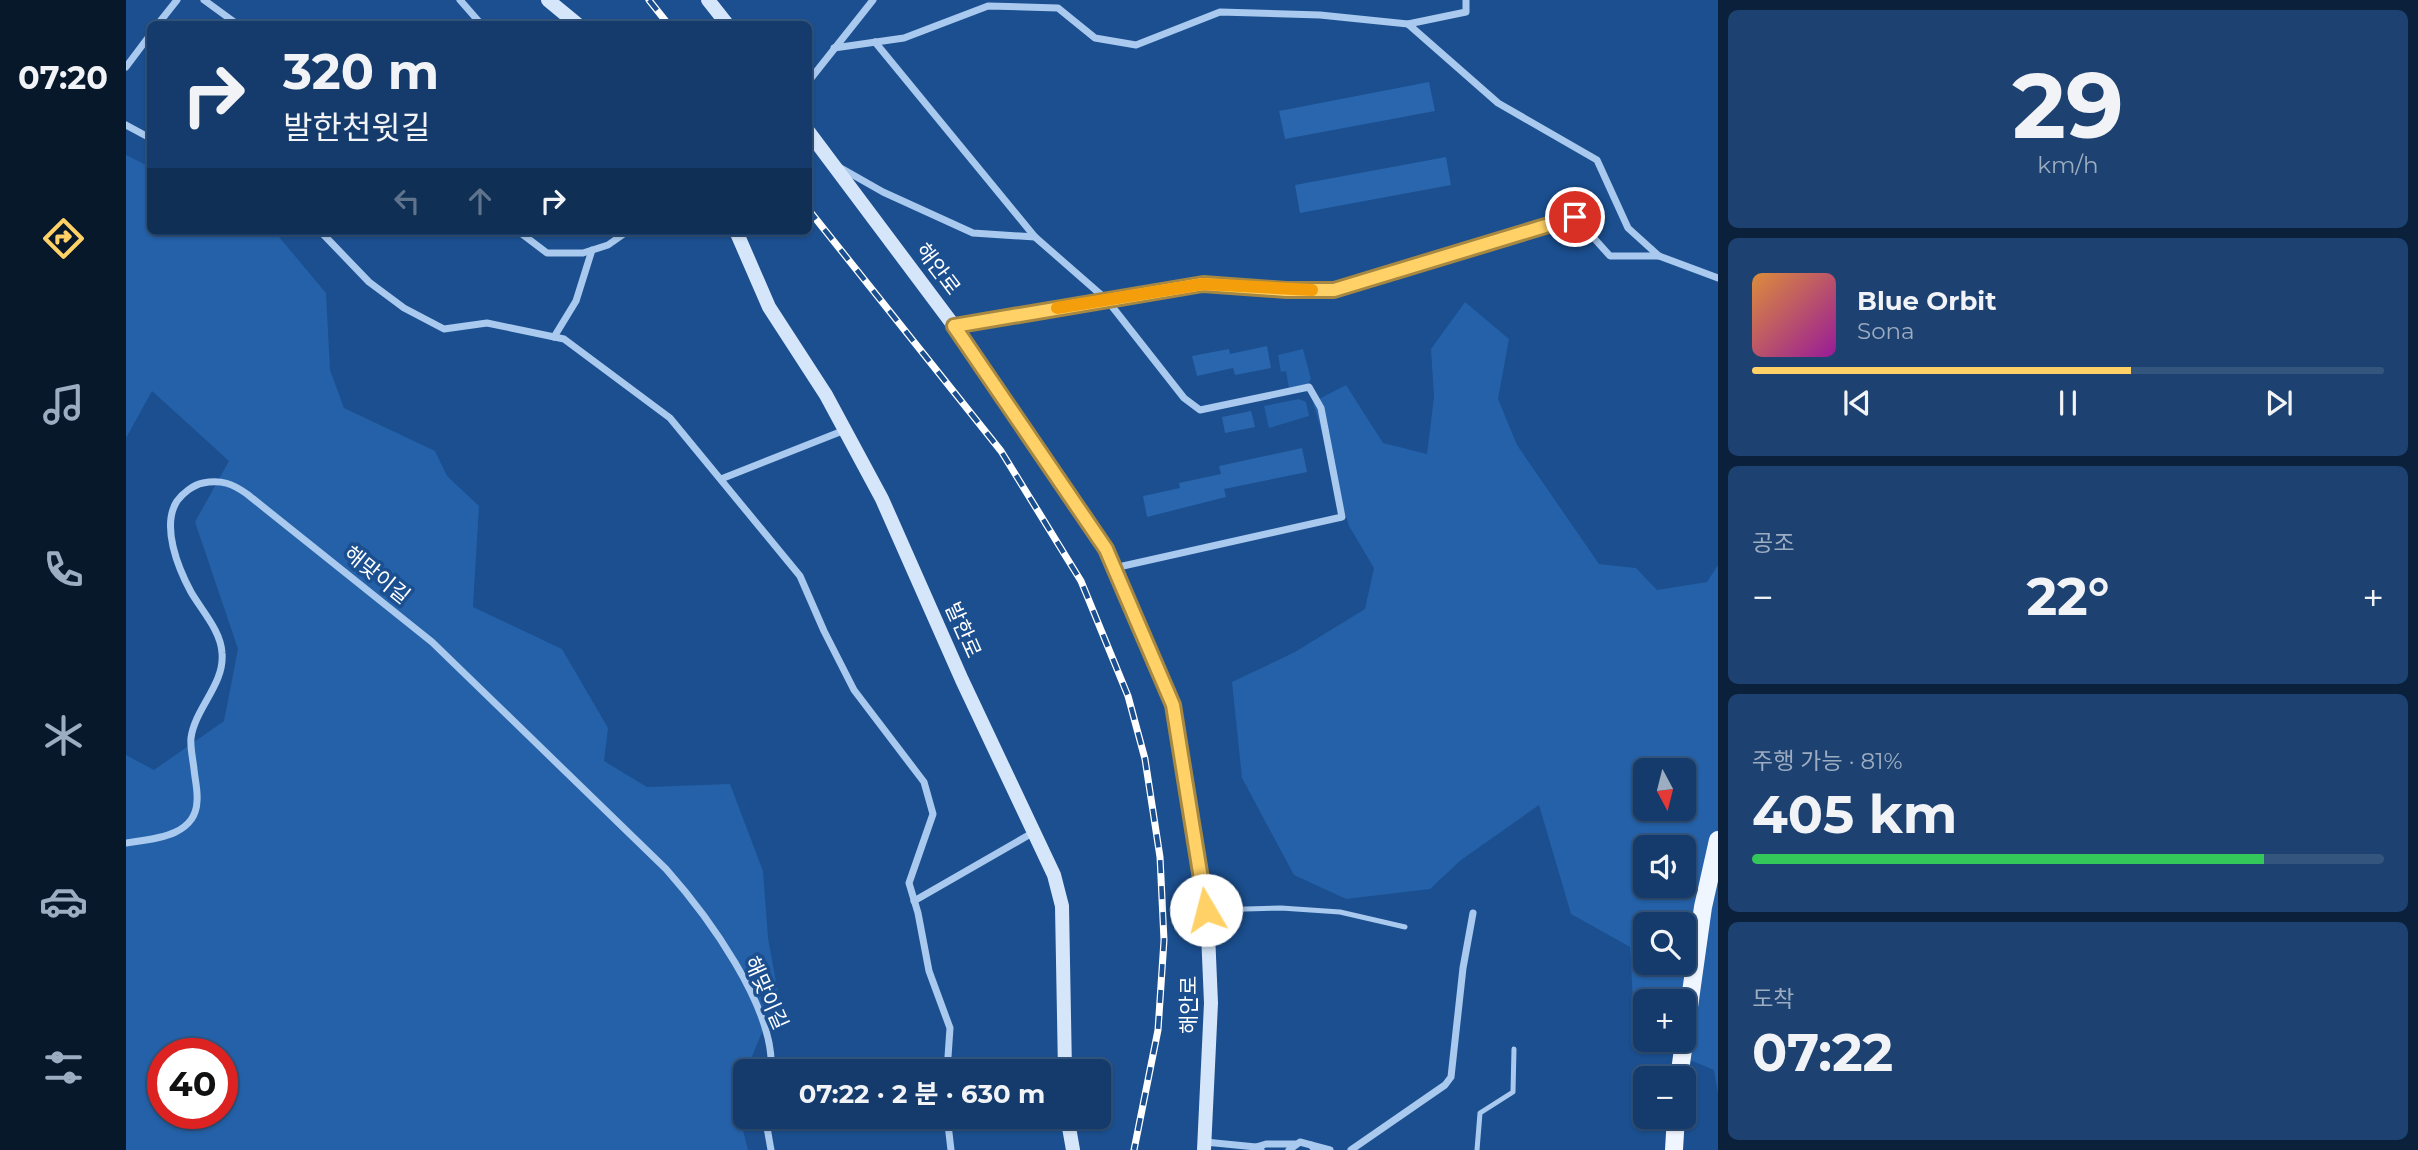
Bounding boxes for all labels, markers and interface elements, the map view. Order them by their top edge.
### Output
text: 320 m [283,42,439,101]
icon: right [168,49,259,140]
text: 29 [2012,50,2124,161]
text: 07:20 [18,58,108,97]
text: 발한천윗길 [283,108,430,147]
text: km/h [2037,151,2099,179]
icon: left [388,182,426,220]
icon: ahead [461,182,499,220]
icon: right [534,182,572,220]
pin [1545,187,1605,247]
icon: arrive [1556,198,1594,236]
icon: directions [39,214,88,263]
street label: 해안로 [911,238,966,299]
text: Blue Orbit [1857,285,1996,317]
text: Sona [1857,317,1915,345]
icon: music [39,380,88,429]
icon: previous [1838,384,1876,422]
icon: pause [2049,384,2087,422]
icon: next [2260,384,2298,422]
text: 공조 [1752,529,1794,557]
street label: 해맞이길 [339,541,415,609]
icon: phone [39,545,88,594]
text: 22° [2026,565,2110,628]
text: − [1752,574,1774,621]
text: + [2362,574,2384,621]
street label: 발한로 [940,598,987,661]
icon: climate [39,711,88,760]
text: 주행 가능 · 81% [1752,747,1903,775]
north arrow [1633,758,1696,821]
map controls [1633,758,1696,1129]
text: 405 km [1752,783,1957,846]
button: sound [1633,835,1696,898]
position arrow [1169,873,1243,947]
icon: car [39,877,88,926]
button: search [1633,912,1696,975]
street label: 해맞이길 [739,952,794,1033]
street label: 해안로 [1176,976,1201,1034]
text: 도착 [1752,985,1794,1013]
button: + [1633,989,1696,1052]
text: 07:22 [1752,1021,1893,1084]
speed limit sign: 40 [147,1038,238,1129]
icon: filters [39,1043,88,1092]
button: − [1633,1066,1696,1129]
text: 07:22 · 2 분 · 630 m [799,1078,1045,1110]

